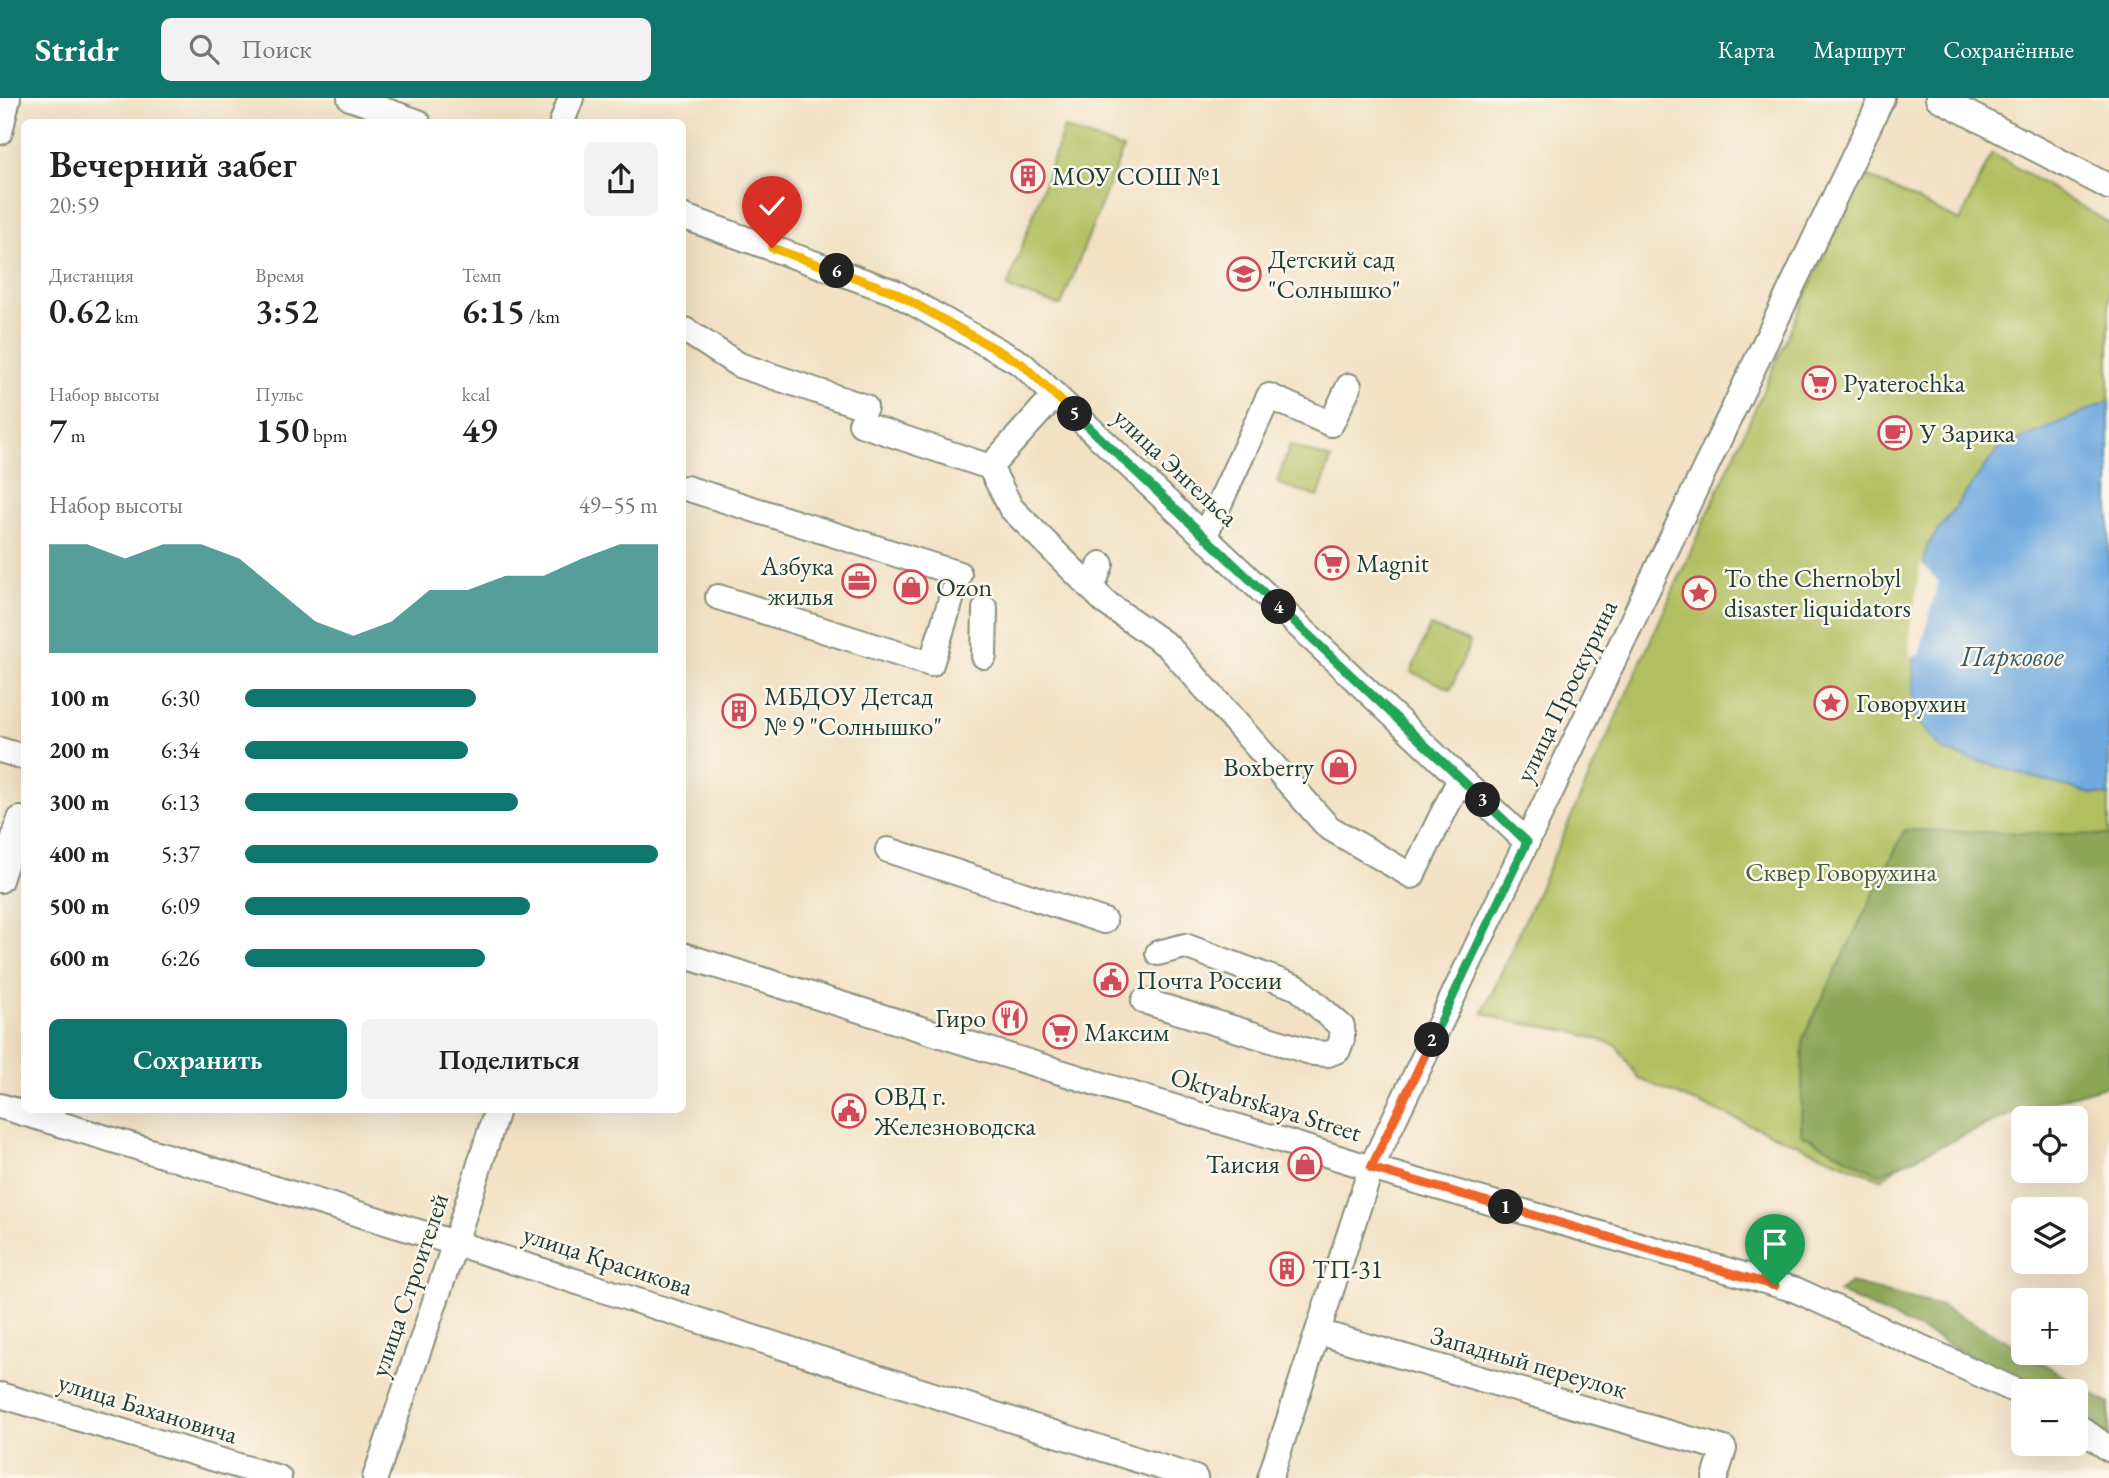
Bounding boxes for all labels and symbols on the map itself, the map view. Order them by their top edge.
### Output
building icon: МОУ СОШ №1 [1009,157,1047,195]
place label: МОУ СОШ №1 [1052,159,1222,193]
pin [742,176,802,248]
place label: Детский сад "Солнышко" [1268,242,1401,306]
pin: 6 [820,254,854,288]
school or university icon: Детский сад "Солнышко" [1225,255,1263,293]
supermarket icon: Pyaterochka [1800,364,1838,402]
place label: Pyaterochka [1843,366,1966,400]
pin: 5 [1058,396,1092,432]
street label: улица Энгельса [1106,400,1246,534]
cafe icon: У Зарика [1876,414,1914,452]
place label: У Зарика [1919,416,2016,450]
supermarket icon: Magnit [1313,544,1351,582]
place label: Magnit [1356,546,1429,580]
place label: Азбука жилья [760,549,835,613]
place label: To the Chernobyl disaster liquidators [1724,561,1911,625]
office icon: Азбука жилья [840,562,878,600]
shop icon: Ozon [892,568,930,606]
place label: Ozon [936,570,993,604]
place icon: To the Chernobyl disaster liquidators [1680,574,1718,612]
pin: 4 [1262,589,1296,624]
street label: улица Проскурина [1507,594,1625,788]
water label: Парковое [1959,638,2064,674]
place label: МБДОУ Детсад № 9 "Солнышко" [764,679,942,743]
place icon: Говорухин [1812,684,1850,722]
place label: Говорухин [1856,686,1967,720]
building icon: МБДОУ Детсад № 9 "Солнышко" [720,692,758,730]
shop icon: Boxberry [1320,748,1358,786]
place label: Boxberry [1223,750,1315,784]
pin: 3 [1466,782,1500,818]
park label: Сквер Говорухина [1745,855,1937,889]
public building icon: Почта России [1092,961,1130,999]
place label: Почта России [1136,963,1282,997]
restaurant icon: Гиро [991,999,1029,1037]
place label: Гиро [935,1001,986,1035]
supermarket icon: Максим [1041,1013,1079,1051]
place label: Максим [1084,1015,1169,1049]
pin: 2 [1414,1023,1450,1058]
street label: Oktyabrskaya Street [1166,1059,1366,1149]
place label: ОВД г. Железноводска [873,1079,1036,1143]
public building icon: ОВД г. Железноводска [830,1092,868,1130]
shop icon: Таисия [1286,1145,1324,1183]
place label: Таисия [1206,1147,1280,1181]
street label: улица Строителей [362,1188,456,1381]
pin: 1 [1488,1190,1524,1224]
pin [1745,1214,1805,1286]
street label: улица Красикова [519,1217,698,1304]
building icon: ТП-31 [1268,1250,1306,1288]
place label: ТП-31 [1312,1252,1383,1286]
street label: Западный переулок [1427,1318,1632,1406]
street label: улица Бахановича [54,1365,242,1452]

